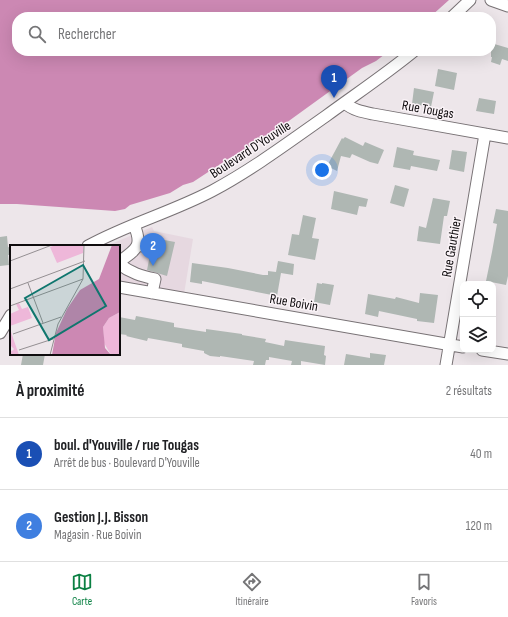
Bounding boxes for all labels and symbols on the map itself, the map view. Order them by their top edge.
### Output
pin: 1 [321,65,347,98]
street label: Rue Tougas [401,97,455,122]
street label: Boulevard D'Youville [207,117,294,182]
your location [312,160,332,180]
street label: Rue Gauthier [438,216,465,279]
pin: 2 [140,233,166,266]
inset map [10,245,120,355]
street label: Rue Boivin [268,290,319,315]

